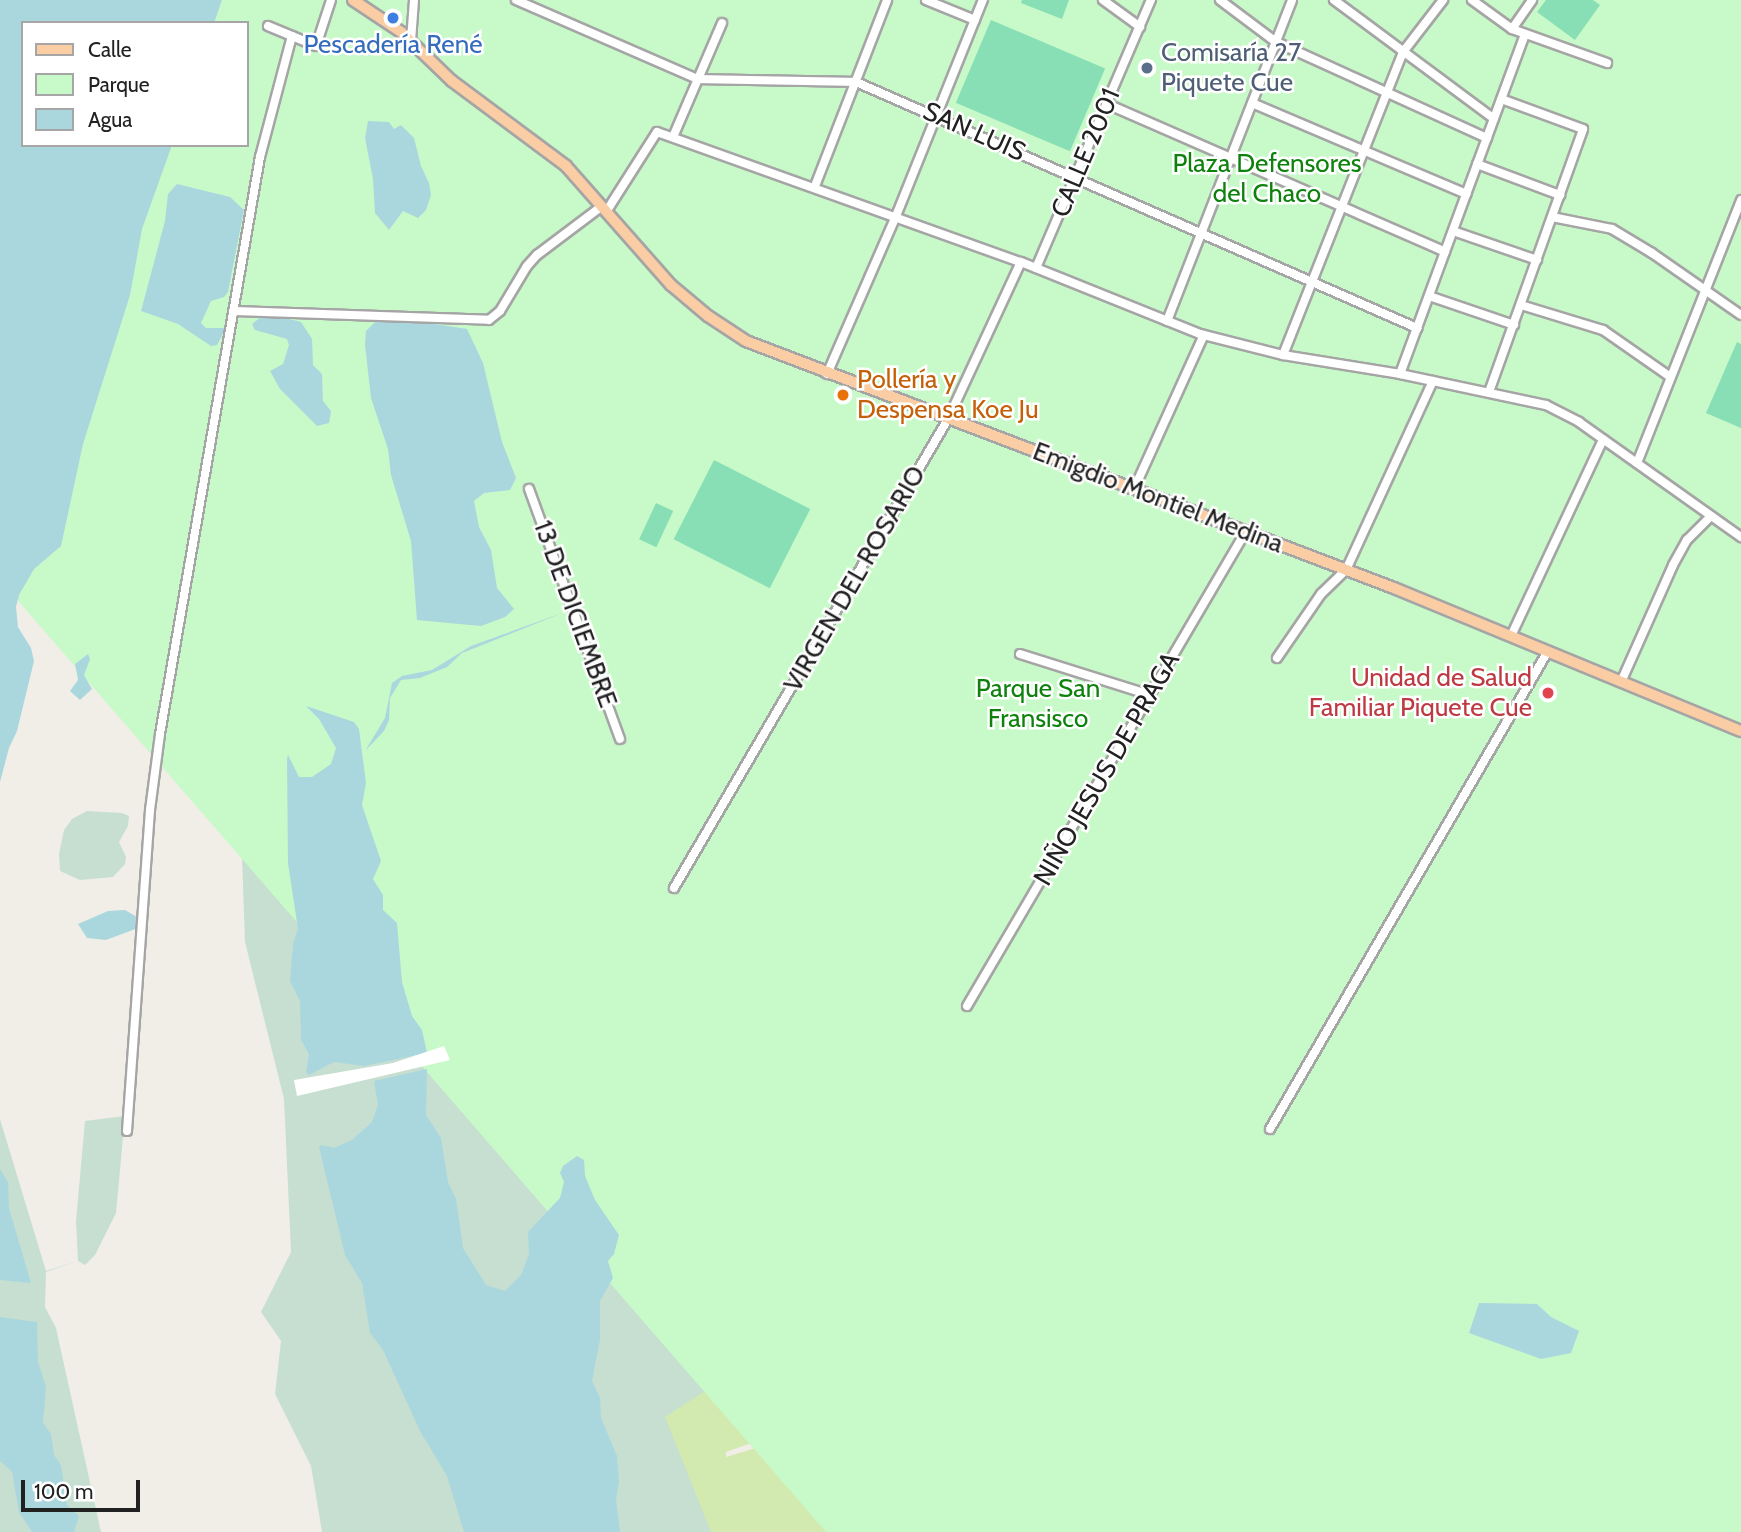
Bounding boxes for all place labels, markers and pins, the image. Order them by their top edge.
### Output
marker: Pescadería René [385,10,401,26]
place label: Pescadería René [303,29,483,61]
place label: Comisaría 27 Piquete Cue [1161,37,1301,98]
marker: Comisaría 27 Piquete Cue [1139,60,1155,76]
place label: Pollería y Despensa Koe Ju [857,364,1039,426]
marker: Pollería y Despensa Koe Ju [835,387,851,403]
place label: Unidad de Salud Familiar Piquete Cue [1309,662,1532,724]
marker: Unidad de Salud Familiar Piquete Cue [1538,683,1558,703]

